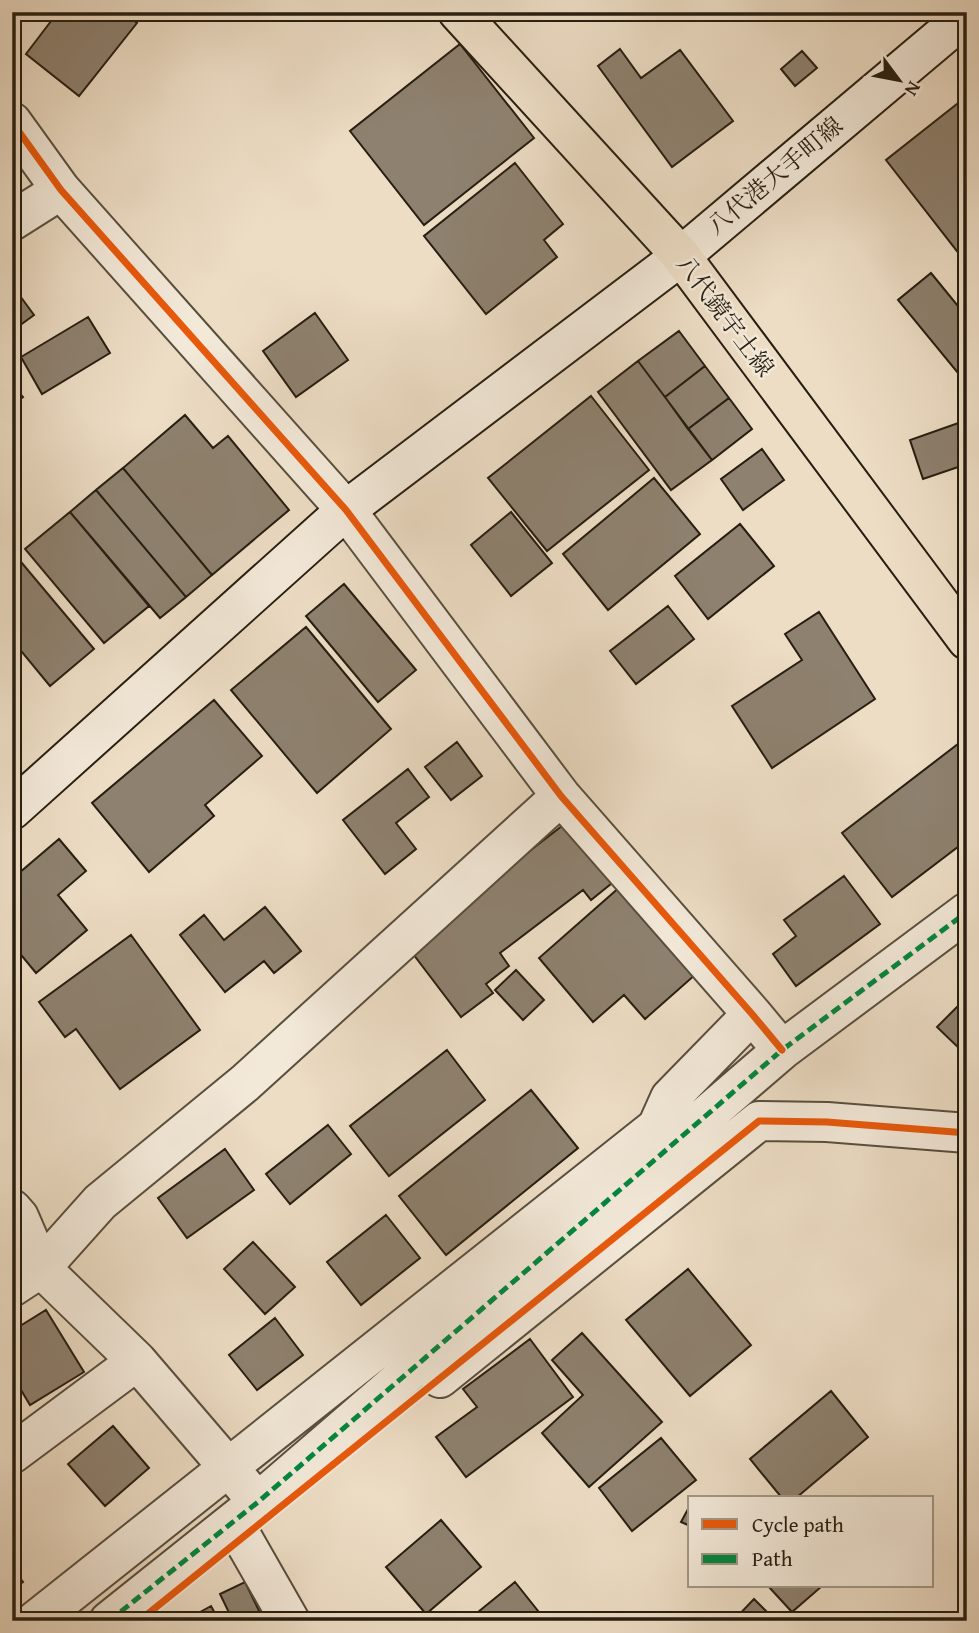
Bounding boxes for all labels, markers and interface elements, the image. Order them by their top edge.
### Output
north arrow [864,46,934,116]
text: N [898,76,929,102]
street label: 八代港大手町線 [699,108,850,243]
street label: 八代鏡宇土線 [668,248,783,384]
legend [688,1496,934,1588]
text: Cycle path [752,1509,844,1540]
text: Path [752,1543,793,1574]

